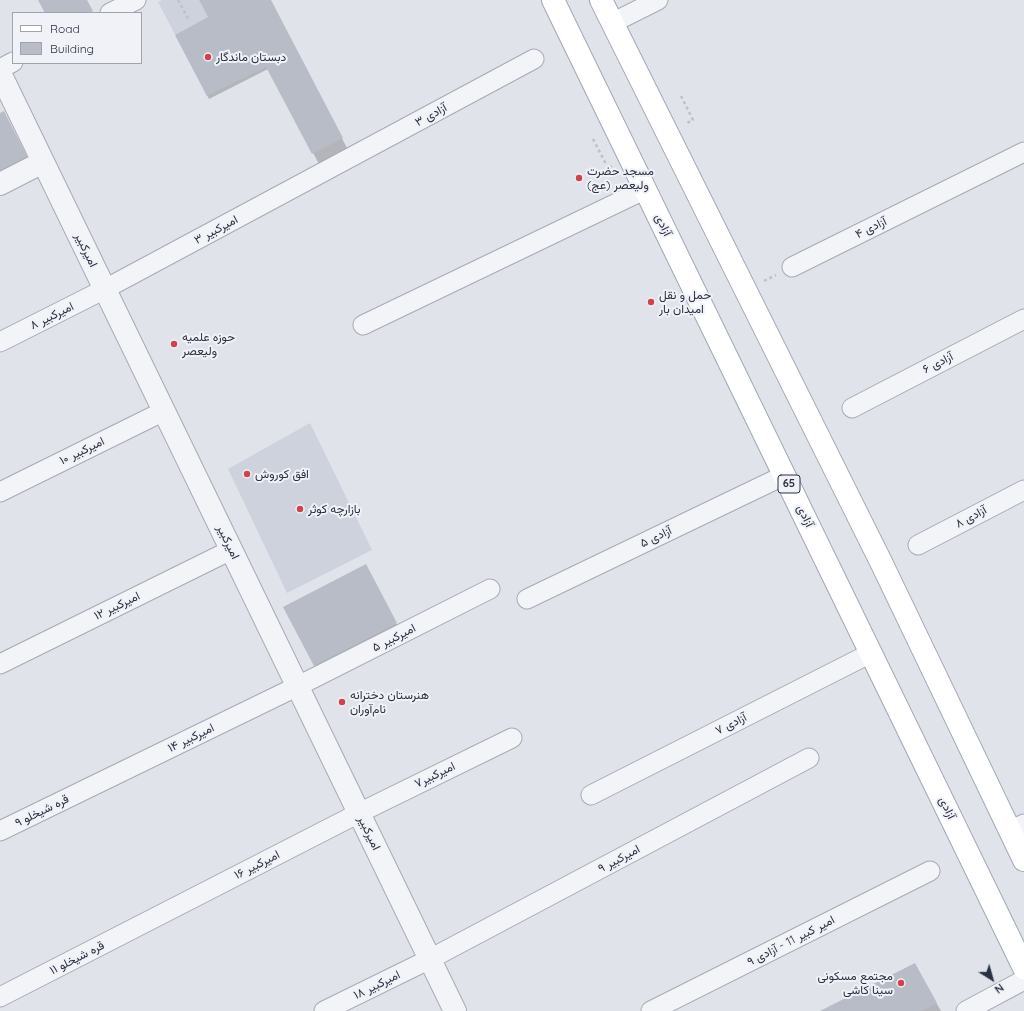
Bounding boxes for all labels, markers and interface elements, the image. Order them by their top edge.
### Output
legend [12,12,142,64]
text: Road [50,21,80,36]
text: Building [50,41,94,56]
place label: دبستان ماندگار [216,50,286,64]
marker: دبستان ماندگار [203,52,213,62]
street label: آزادی ۳ [413,100,449,130]
place label: مسجد حضرت ولیعصر (عج) [587,164,654,192]
marker: مسجد حضرت ولیعصر (عج) [574,173,584,183]
street label: آزادی [651,211,675,239]
street label: امیرکبیر ۳ [192,212,240,248]
street label: ۴ آزادی [853,214,889,242]
street label: امیرکبیر [72,231,100,269]
place label: حمل و نقل امیدان بار [659,288,711,316]
marker: حمل و نقل امیدان بار [646,297,656,307]
street label: امیرکبیر ۸ [28,299,76,333]
place label: حوزه علمیه ولیعصر [182,330,235,358]
marker: حوزه علمیه ولیعصر [169,339,179,349]
street label: ۶ آزادی [920,349,956,377]
street label: امیرکبیر ۱۰ [57,434,107,468]
place label: افق کوروش [255,467,309,481]
marker: افق کوروش [242,469,252,479]
road number: 65 [778,475,800,493]
place label: بازارچه کوثر [308,502,360,516]
street label: آزادی [793,502,817,530]
street label: ۸ آزادی [953,503,989,531]
marker: بازارچه کوثر [295,504,305,514]
street label: امیرکبیر [214,523,242,561]
street label: آزادی ۵ [638,523,674,551]
street label: امیرکبیر ۱۲ [92,589,142,623]
street label: امیرکبیر ۵ [370,621,418,655]
place label: هنرستان دخترانه نام‌آوران [350,688,429,716]
marker: هنرستان دخترانه نام‌آوران [337,697,347,707]
street label: آزادی ۷ [713,710,749,738]
street label: امیرکبیر ۱۴ [165,721,217,755]
street label: امیرکبیر۷ [412,759,458,791]
street label: قره شیخلو ۹ [13,792,71,830]
street label: آزادی [935,794,959,822]
street label: امیرکبیر [355,814,383,852]
street label: امیرکبیر ۹ [596,842,642,876]
street label: امیرکبیر ۱۶ [232,847,282,883]
street label: امیر کبیر 11 - آزادی ۹ [745,913,837,969]
street label: قره شیخلو ۱۱ [47,938,107,978]
north arrow [972,959,1012,999]
street label: امیرکبیر ۱۸ [351,968,403,1002]
place label: مجتمع مسکونی سینا کاشی [818,969,893,997]
marker: مجتمع مسکونی سینا کاشی [896,978,906,988]
text: N [992,981,1007,997]

